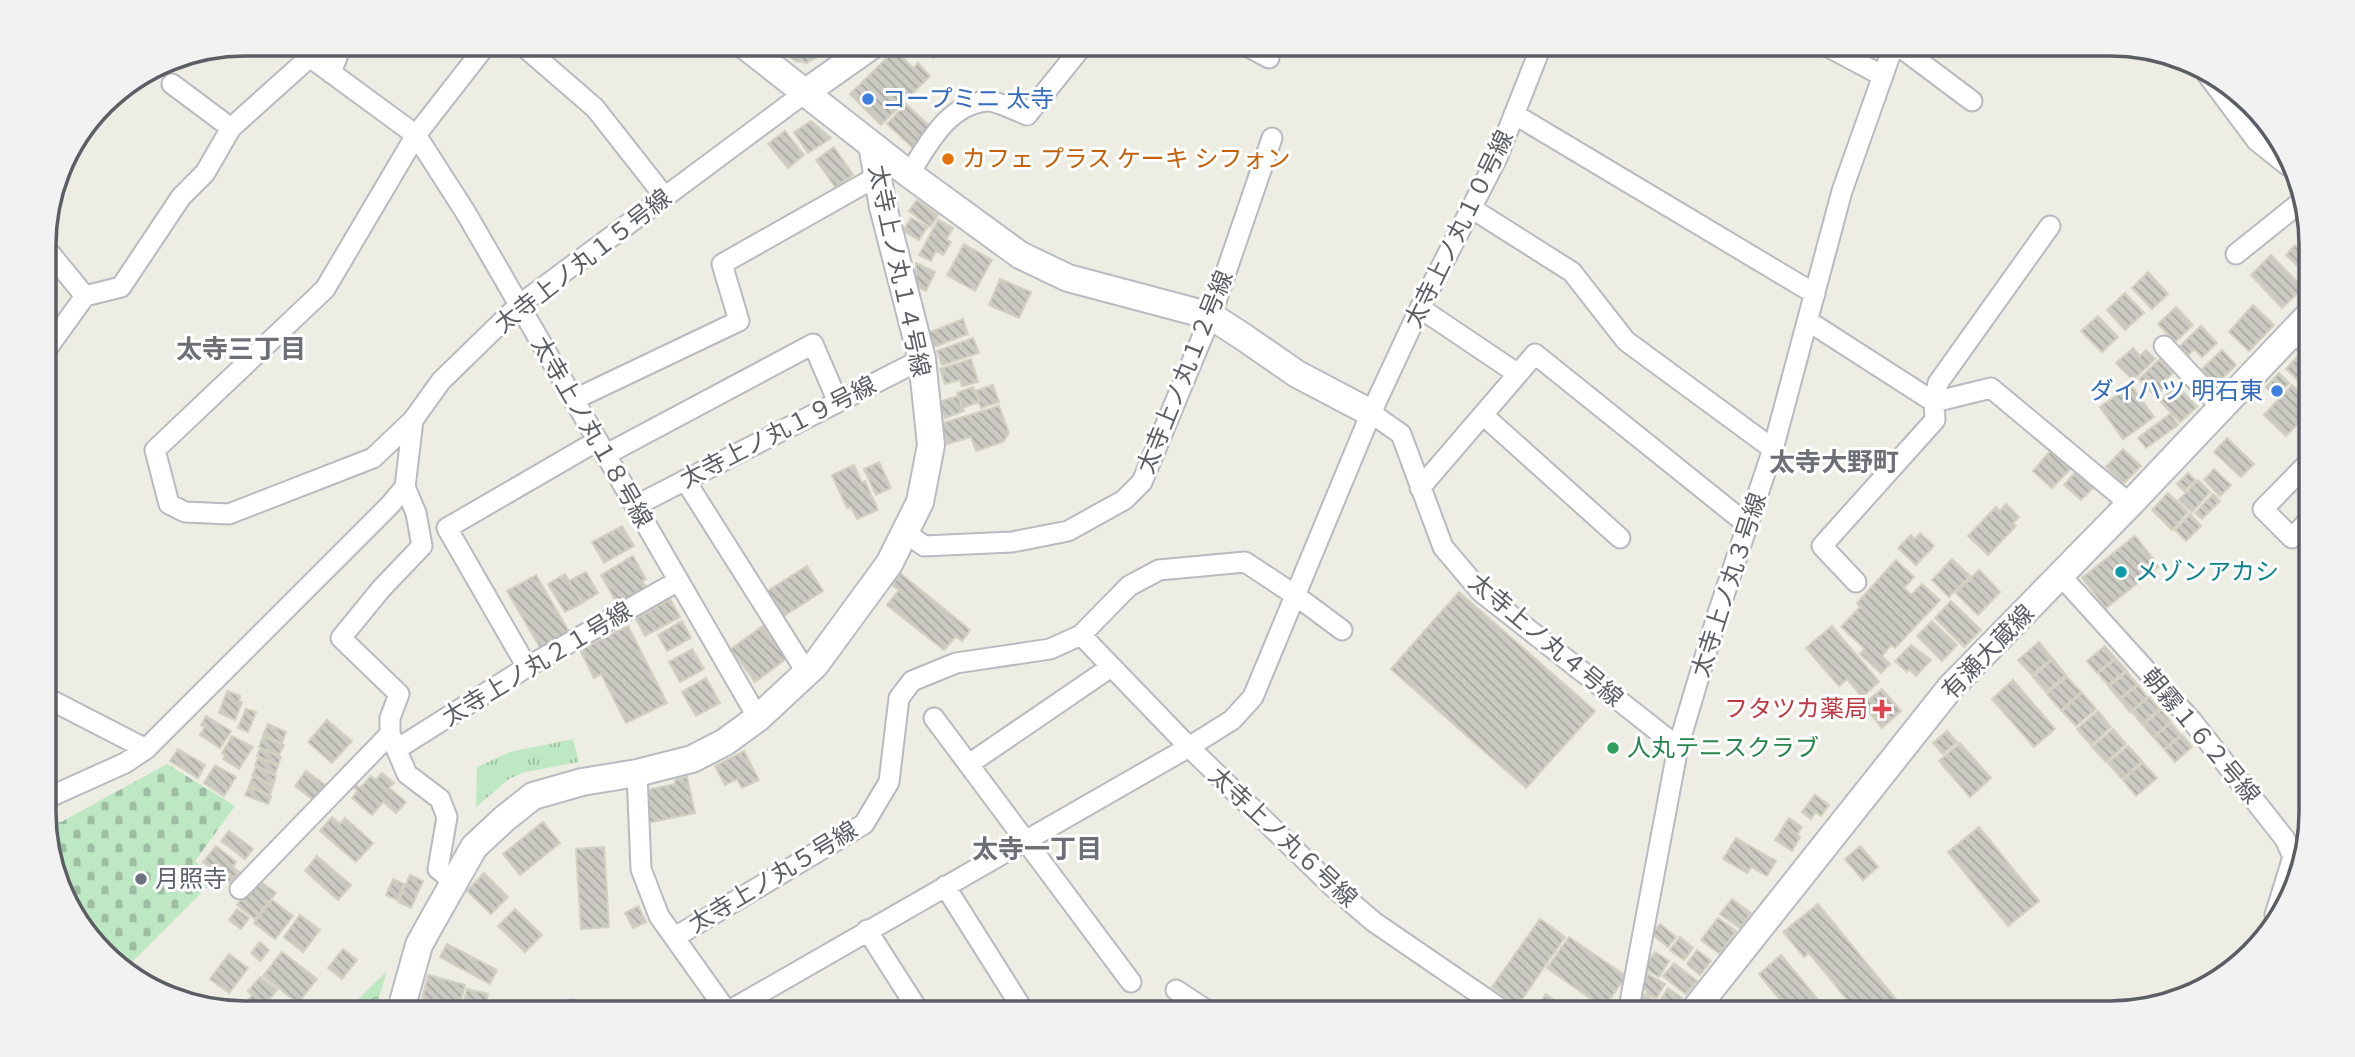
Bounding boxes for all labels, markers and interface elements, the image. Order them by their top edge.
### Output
place label: コープミニ 太寺 [882,85,1054,113]
marker: コープミニ 太寺 [860,91,876,107]
street label: 太寺上ノ丸１０号線 [1399,126,1519,332]
place label: カフェ プラス ケーキ シフォン [962,145,1290,173]
marker: カフェ プラス ケーキ シフォン [940,151,956,167]
street label: 太寺上ノ丸１４号線 [863,162,935,380]
street label: 太寺上ノ丸１５号線 [489,183,677,339]
street label: 太寺上ノ丸１２号線 [1132,267,1238,477]
street label: 太寺上ノ丸１８号線 [526,331,658,533]
district label: 太寺三丁目 [176,334,306,365]
street label: 太寺上ノ丸１９号線 [675,370,881,494]
place label: ダイハツ 明石東 [2090,377,2263,405]
marker: ダイハツ 明石東 [2269,383,2285,399]
district label: 太寺大野町 [1769,447,1899,478]
street label: 太寺上ノ丸３号線 [1686,489,1772,681]
place label: メゾンアカシ [2135,558,2279,586]
marker: メゾンアカシ [2113,564,2129,580]
street label: 太寺上ノ丸４号線 [1463,568,1629,712]
street label: 太寺上ノ丸２１号線 [437,596,637,732]
street label: 有瀬大蔵線 [1936,599,2040,705]
street label: 朝霧１６２号線 [2136,663,2266,809]
place label: フタツカ薬局 [1724,695,1868,723]
marker: フタツカ薬局 [1874,701,1890,717]
place label: 人丸テニスクラブ [1627,734,1819,762]
marker: 人丸テニスクラブ [1605,740,1621,756]
street label: 太寺上ノ丸６号線 [1203,761,1363,913]
street label: 太寺上ノ丸５号線 [684,816,862,938]
district label: 太寺一丁目 [972,834,1102,865]
place label: 月照寺 [155,865,227,893]
marker: 月照寺 [133,871,149,887]

